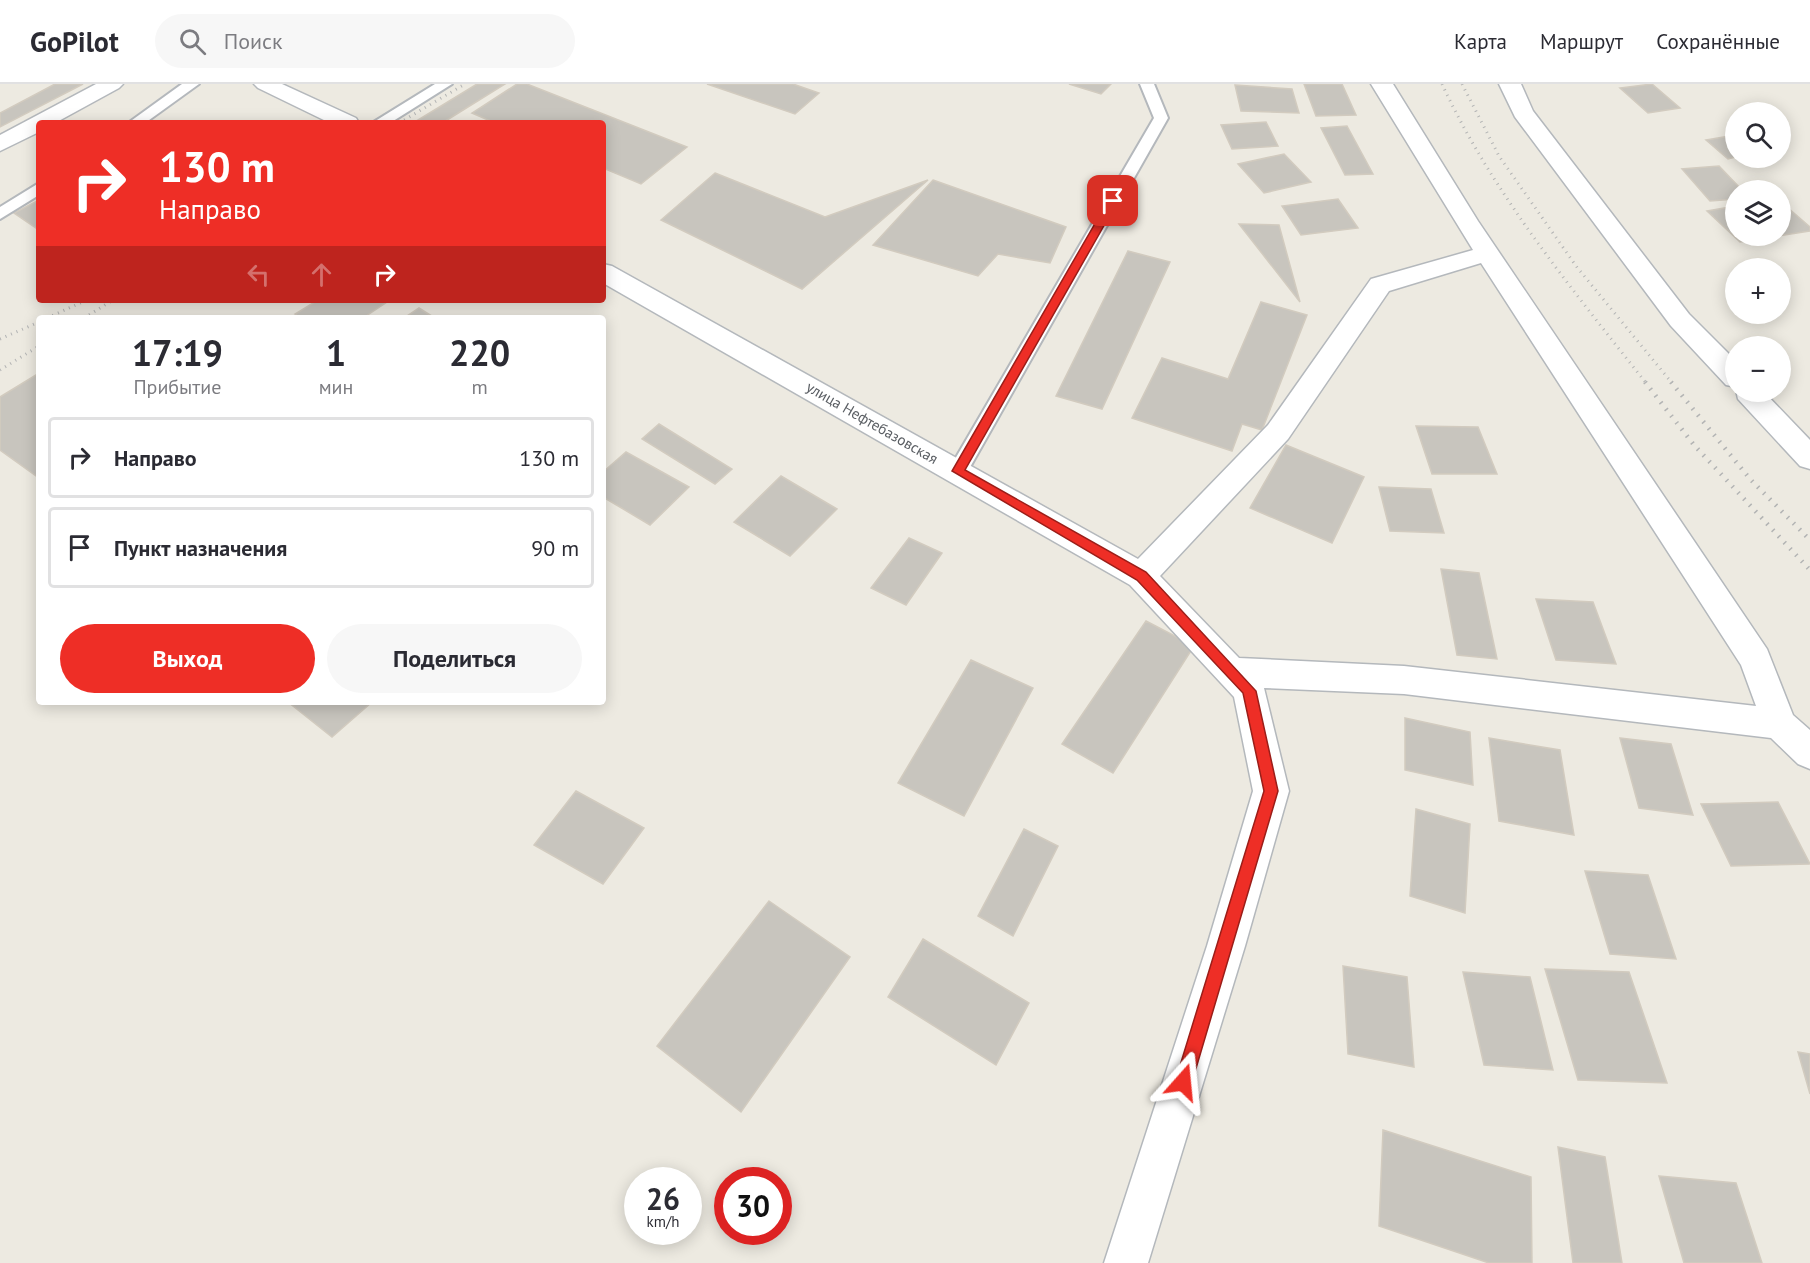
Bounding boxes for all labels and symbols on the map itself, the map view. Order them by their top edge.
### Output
pin [1087,175,1138,226]
street label: улица Нефтебазовская [803,377,942,468]
position arrow [1151,1050,1215,1114]
speed limit sign: 30 [714,1167,792,1245]

